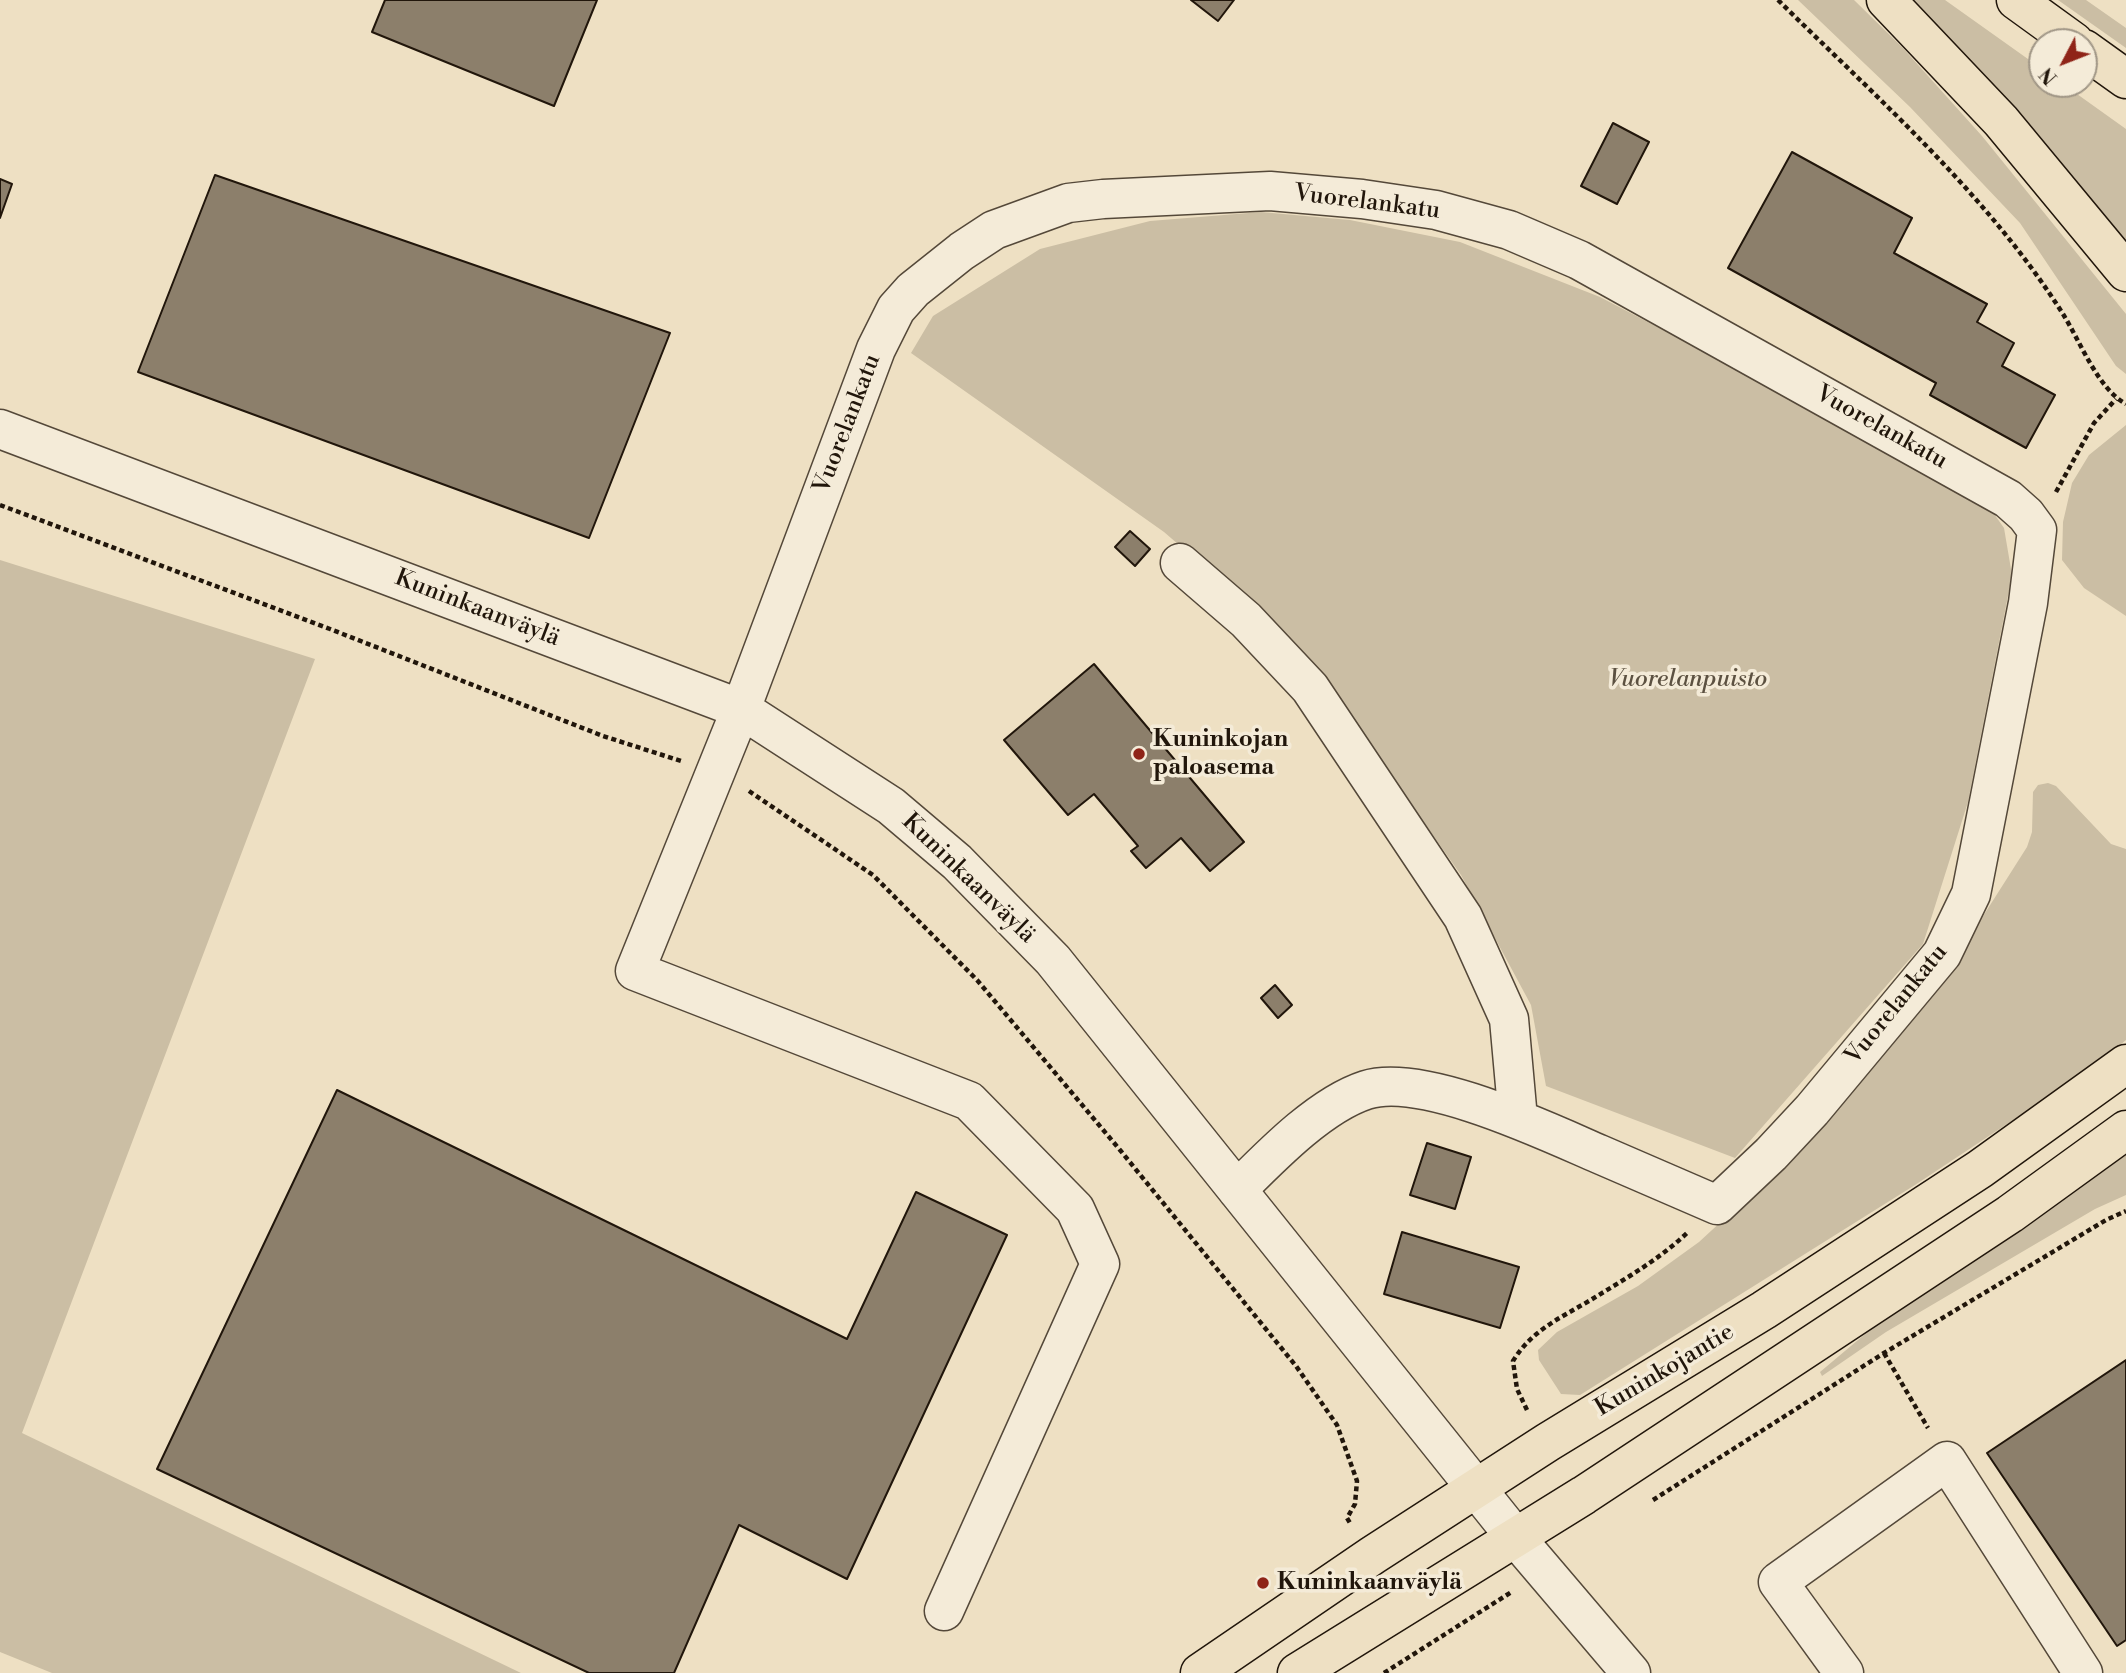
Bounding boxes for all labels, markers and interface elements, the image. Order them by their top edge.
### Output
north arrow [2028,28,2098,98]
text: N [2035,62,2063,89]
street label: Vuorelankatu [1293,180,1441,226]
street label: Vuorelankatu [808,350,888,498]
street label: Vuorelankatu [1810,380,1952,476]
street label: Kuninkaanväylä [390,564,564,654]
park label: Vuorelanpuisto [1609,666,1767,694]
place label: Kuninkojan paloasema [1153,726,1288,782]
marker: Kuninkojan paloasema [1131,746,1147,762]
street label: Kuninkaanväylä [895,808,1041,950]
street label: Vuorelankatu [1840,939,1954,1071]
street label: Kuninkojantie [1590,1318,1740,1424]
place label: Kuninkaanväylä [1277,1569,1462,1597]
marker: Kuninkaanväylä [1255,1575,1271,1591]

